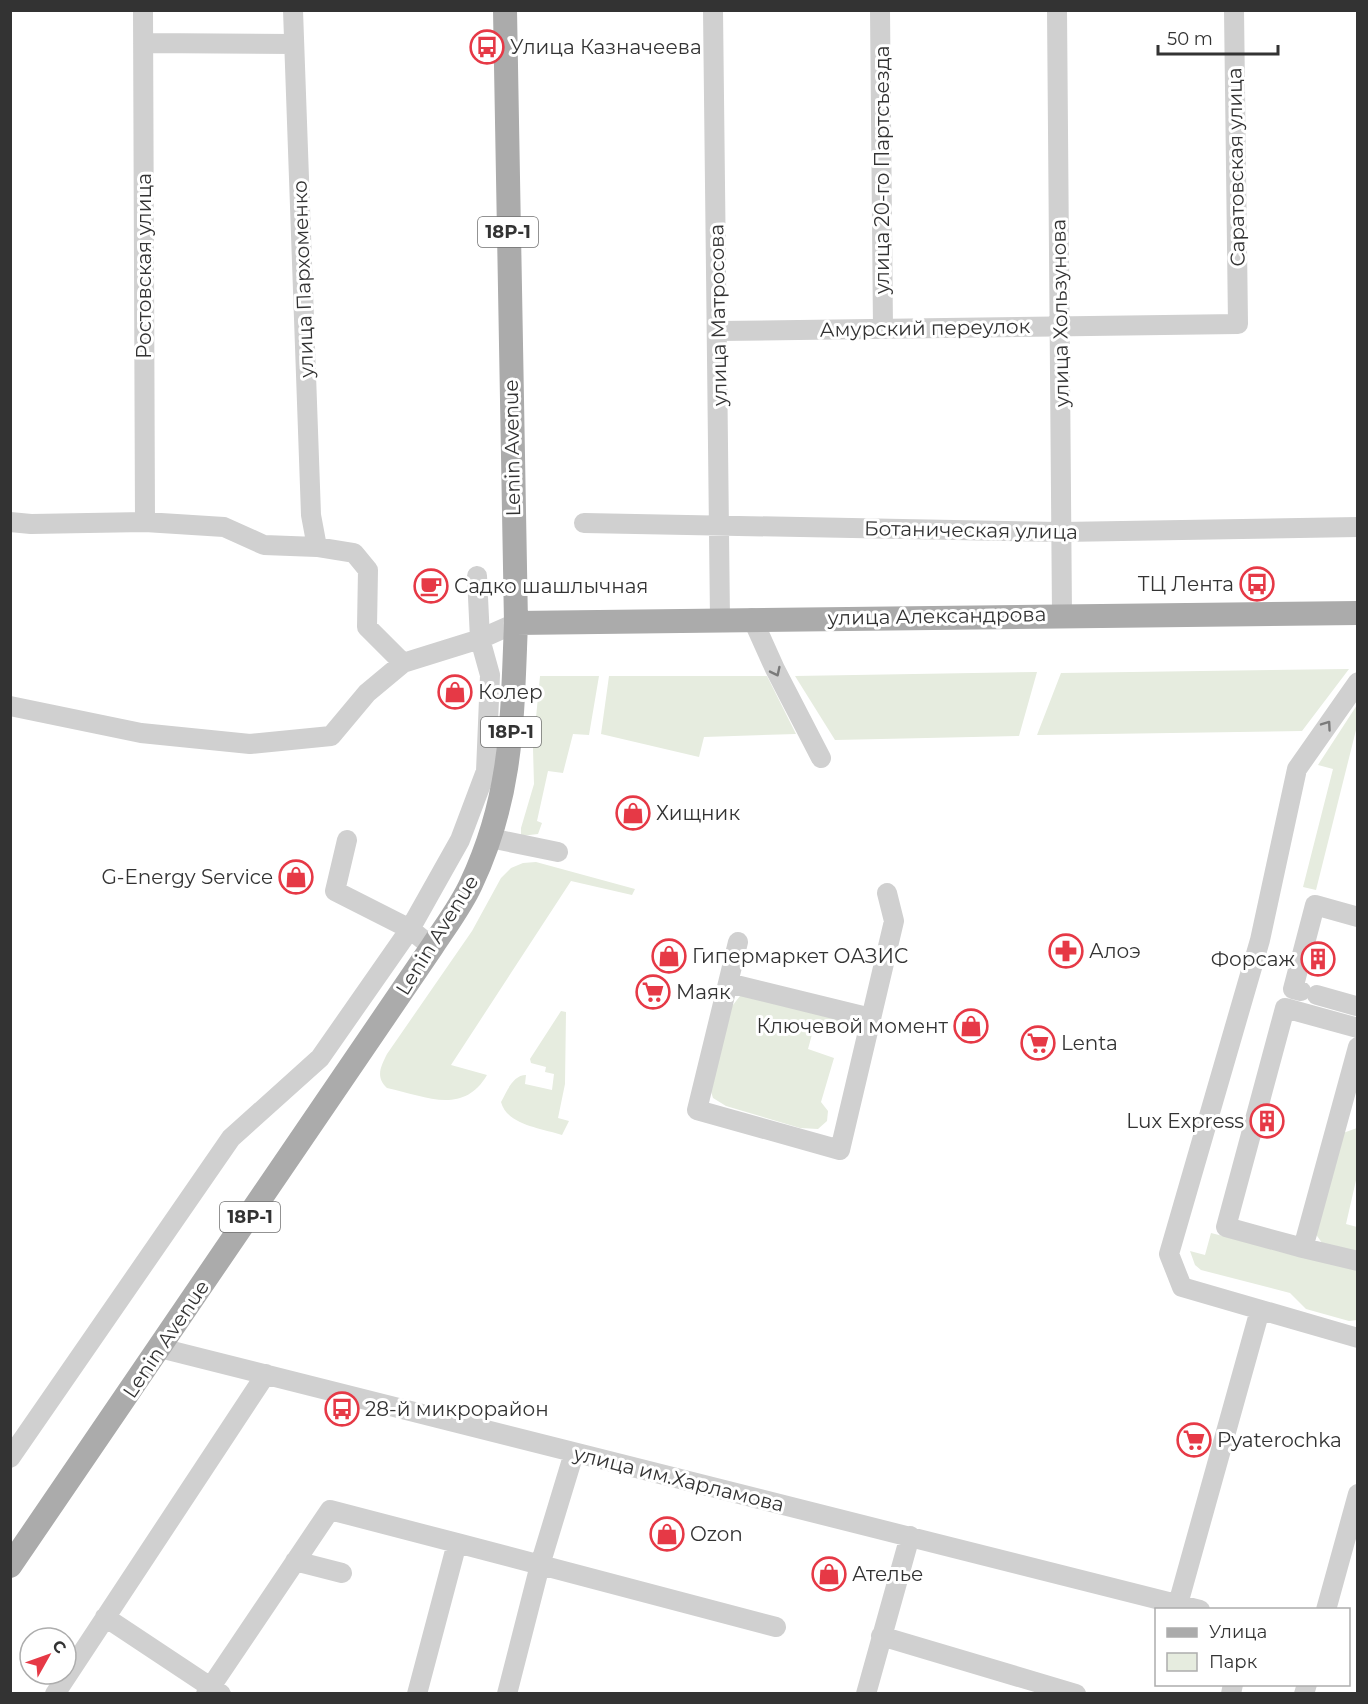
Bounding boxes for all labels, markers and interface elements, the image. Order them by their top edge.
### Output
scale bar [1158,18,1278,56]
text: 50 m [1167,28,1213,50]
bus stop icon: Улица Казначеева [469,29,505,65]
place label: Улица Казначеева [510,35,702,59]
street label: улица 20-го Партсъезда [870,46,894,295]
street label: Саратовская улица [1222,67,1250,267]
street label: Ростовская улица [132,173,156,359]
street label: улица Пархоменко [288,180,318,379]
road number: 18Р-1 [478,217,538,247]
street label: улица Хользунова [1046,219,1074,408]
street label: улица Матросова [704,224,732,407]
street label: Амурский переулок [820,314,1031,342]
street label: Lenin Avenue [499,379,525,517]
street label: Ботаническая улица [864,516,1078,544]
bus stop icon: ТЦ Лента [1239,566,1275,602]
cafe icon: Садко шашлычная [413,568,449,604]
place label: ТЦ Лента [1138,572,1234,596]
place label: Садко шашлычная [454,574,648,598]
street label: улица Александрова [827,602,1046,630]
one-way arrow [769,665,781,676]
shop icon: Колер [437,674,473,710]
place label: Колер [478,680,543,704]
road number: 18Р-1 [481,717,541,747]
one-way arrow [1320,721,1331,732]
shop icon: Хищник [615,795,651,831]
place label: Хищник [656,801,740,825]
shop icon: G-Energy Service [278,859,314,895]
place label: G-Energy Service [101,865,273,889]
street label: Lenin Avenue [391,871,483,999]
pharmacy icon: Алоэ [1048,933,1084,969]
shop icon: Гипермаркет ОАЗИС [651,938,687,974]
place label: Алоэ [1089,939,1141,963]
building icon: Форсаж [1300,941,1336,977]
place label: Гипермаркет ОАЗИС [692,944,908,968]
place label: Форсаж [1211,947,1295,971]
supermarket icon: Маяк [635,974,671,1010]
place label: Маяк [676,980,731,1004]
shop icon: Ключевой момент [953,1008,989,1044]
place label: Ключевой момент [756,1014,949,1038]
supermarket icon: Lenta [1020,1025,1056,1061]
place label: Lenta [1061,1031,1118,1055]
building icon: Lux Express [1249,1103,1285,1139]
place label: Lux Express [1126,1109,1244,1133]
road number: 18Р-1 [220,1202,280,1232]
street label: Lenin Avenue [118,1276,214,1402]
bus stop icon: 28-й микрорайон [324,1391,360,1427]
place label: 28-й микрорайон [365,1397,549,1421]
supermarket icon: Pyaterochka [1176,1422,1212,1458]
place label: Pyaterochka [1217,1428,1342,1452]
street label: улица им.Харламова [570,1441,787,1517]
shop icon: Ozon [649,1516,685,1552]
place label: Ozon [690,1522,743,1546]
shop icon: Ателье [811,1556,847,1592]
place label: Ателье [852,1562,923,1586]
legend [1155,1608,1350,1686]
text: Улица [1209,1621,1267,1643]
north arrow [18,1626,78,1686]
text: С [48,1636,70,1658]
text: Парк [1209,1651,1258,1673]

